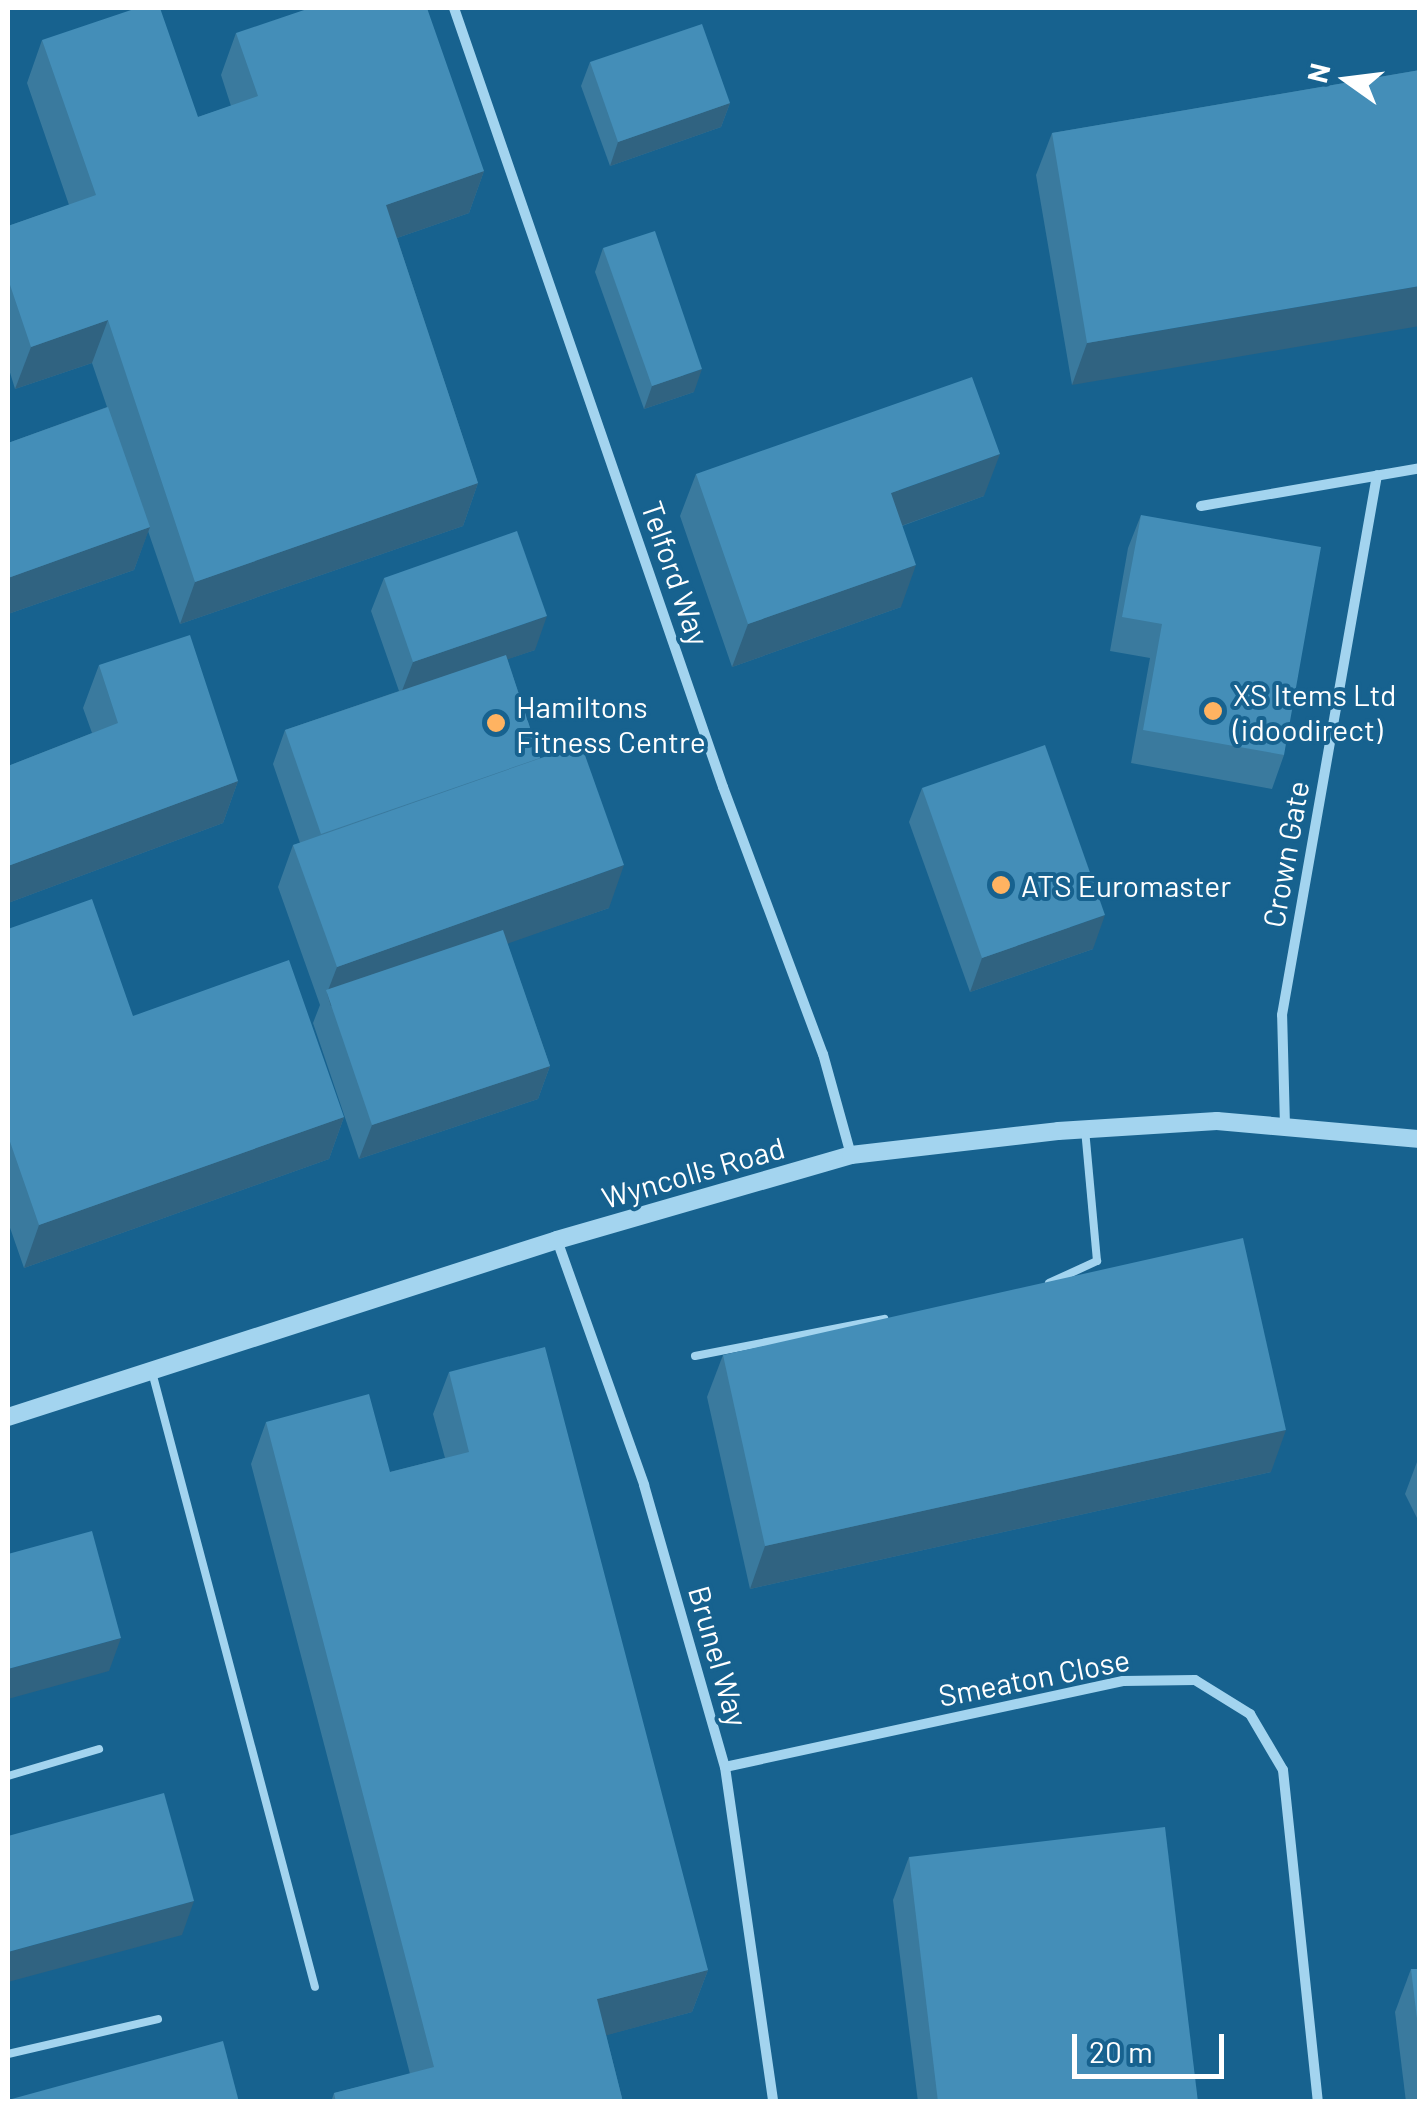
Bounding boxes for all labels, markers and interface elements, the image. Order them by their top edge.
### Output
north arrow [1297,30,1397,130]
text: N [1299,60,1337,86]
street label: Telford Way [634,496,718,650]
place label: XS Items Ltd (idoodirect) [1233,676,1396,746]
place label: Hamiltons Fitness Centre [516,688,706,758]
marker: XS Items Ltd (idoodirect) [1202,700,1224,722]
marker: Hamiltons Fitness Centre [485,712,507,734]
street label: Crown Gate [1254,778,1316,930]
place label: ATS Euromaster [1021,867,1231,903]
marker: ATS Euromaster [990,874,1012,896]
street label: Wyncolls Road [598,1129,788,1215]
street label: Brunel Way [682,1582,756,1730]
street label: Smeaton Close [935,1641,1133,1713]
scale bar [1077,2014,1230,2076]
text: 20 m [1089,2033,1153,2069]

